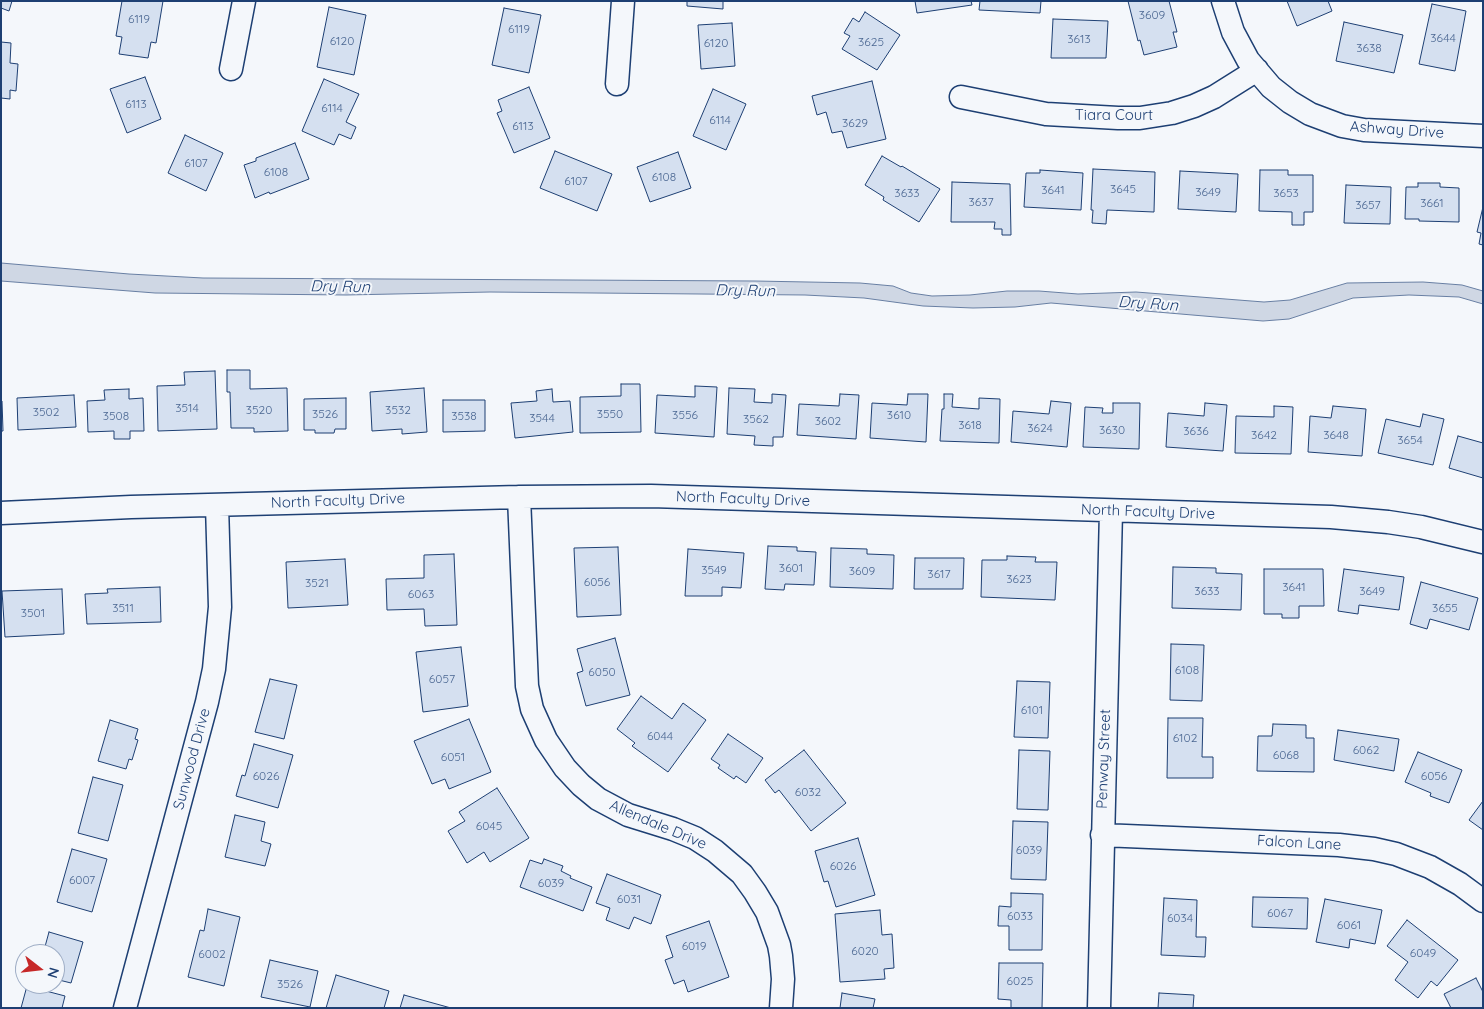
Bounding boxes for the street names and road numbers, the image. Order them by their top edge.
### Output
street label: Tiara Court [1075,106,1153,124]
street label: Ashway Drive [1349,118,1445,142]
street label: North Faculty Drive [676,488,810,510]
street label: North Faculty Drive [271,490,405,512]
street label: North Faculty Drive [1081,501,1215,523]
street label: Sunwood Drive [170,706,214,812]
street label: Penway Street [1093,709,1115,809]
street label: Allendale Drive [607,796,709,854]
street label: Falcon Lane [1256,832,1342,854]

